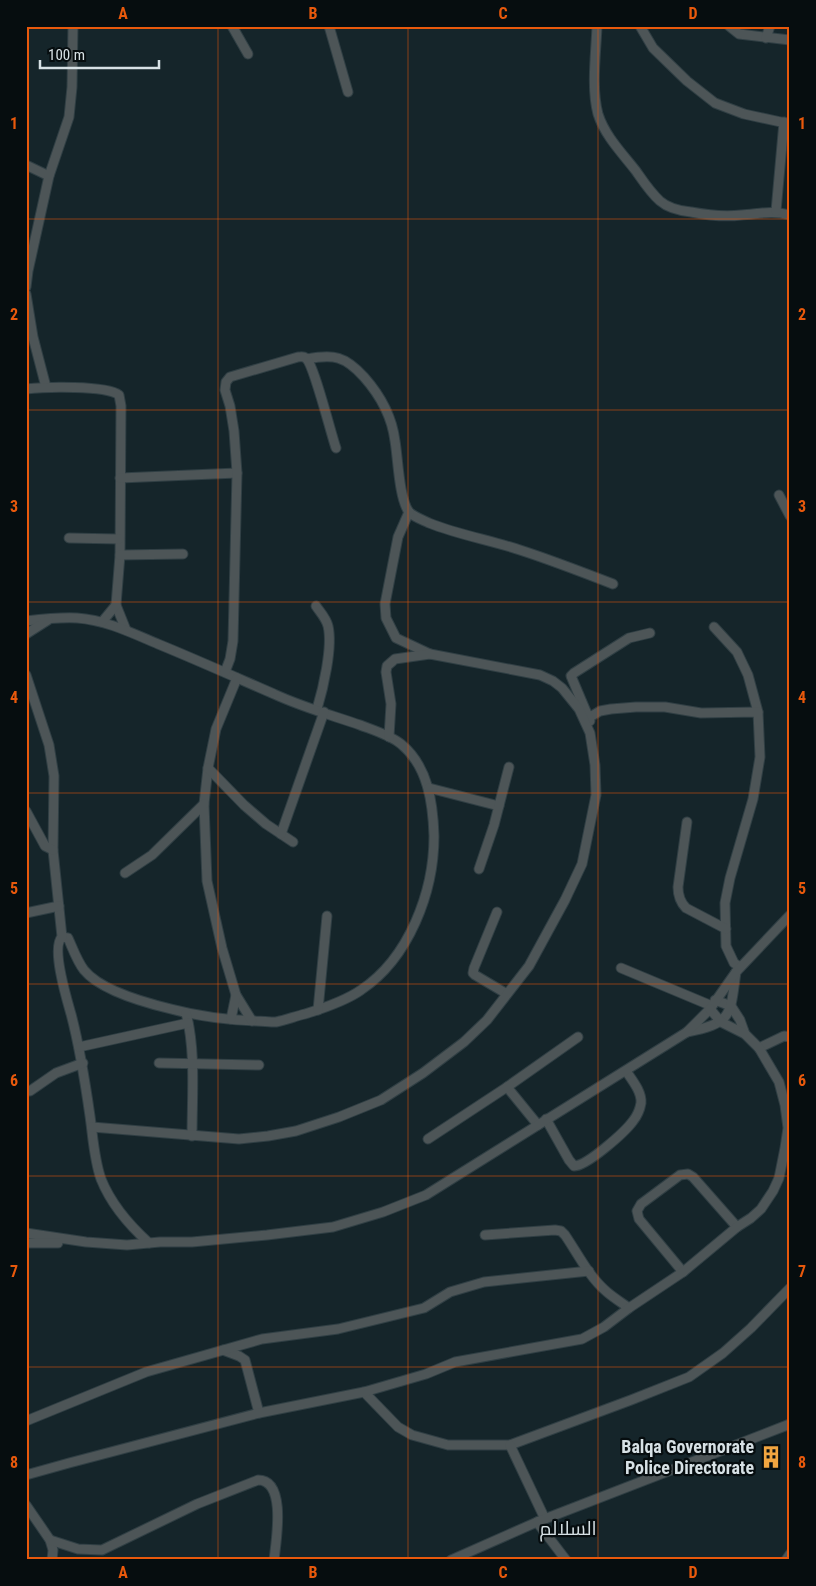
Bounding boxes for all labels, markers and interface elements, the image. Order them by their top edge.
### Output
text: A [118,4,128,23]
text: B [309,4,318,23]
text: C [498,4,508,23]
text: D [688,4,698,23]
scale bar [40,38,159,70]
text: 100 m [48,46,85,64]
text: 1 [10,114,18,133]
text: 1 [798,114,806,133]
text: 2 [10,305,18,324]
text: 2 [798,305,806,324]
text: 3 [10,497,18,516]
text: 3 [798,497,806,516]
text: 4 [10,688,18,707]
text: 4 [798,688,806,707]
text: 5 [10,879,18,898]
text: 5 [798,879,806,898]
text: 6 [10,1071,18,1090]
text: 6 [798,1071,806,1090]
text: 7 [10,1262,18,1281]
text: 7 [798,1262,806,1281]
place label: Balqa Governorate Police Directorate [621,1436,754,1478]
building icon: Balqa Governorate Police Directorate [758,1444,784,1470]
text: 8 [10,1453,18,1472]
text: 8 [798,1453,806,1472]
district label: السلالم [539,1517,597,1542]
text: A [118,1563,128,1582]
text: B [309,1563,318,1582]
text: C [498,1563,508,1582]
text: D [688,1563,698,1582]

